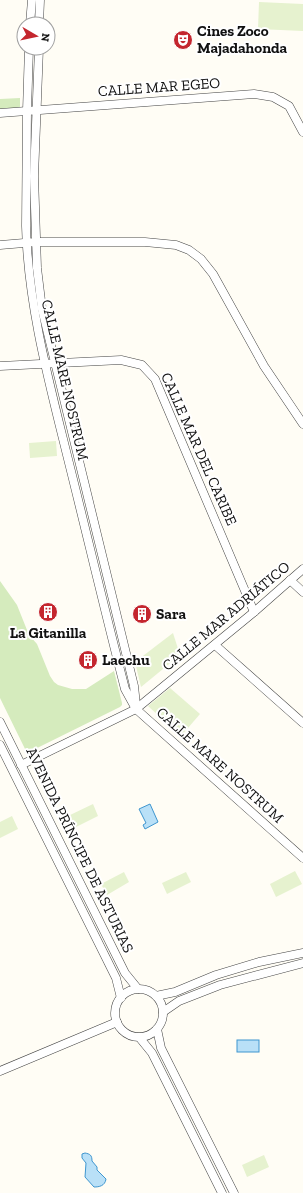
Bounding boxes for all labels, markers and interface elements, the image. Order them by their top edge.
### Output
north arrow [16,16,56,56]
place label: Cines Zoco Majadahonda [197,22,288,57]
theatre icon: Cines Zoco Majadahonda [172,29,194,51]
text: N [38,32,52,43]
street label: CALLE MAR EGEO [97,74,221,100]
street label: CALLE MARE NOSTRUM [38,298,92,462]
street label: CALLE MAR DEL CARIBE [157,370,241,528]
street label: CALLE MAR ADRIÁTICO [159,557,293,675]
building icon: La Gitanilla [37,601,59,623]
building icon: Sara [131,603,153,625]
place label: Sara [156,605,187,623]
place label: La Gitanilla [10,624,87,642]
building icon: Laechu [77,649,99,671]
place label: Laechu [102,651,150,669]
street label: CALLE MARE NOSTRUM [153,703,287,827]
street label: AVENIDA PRÍNCIPE DE ASTURIAS [22,744,138,956]

